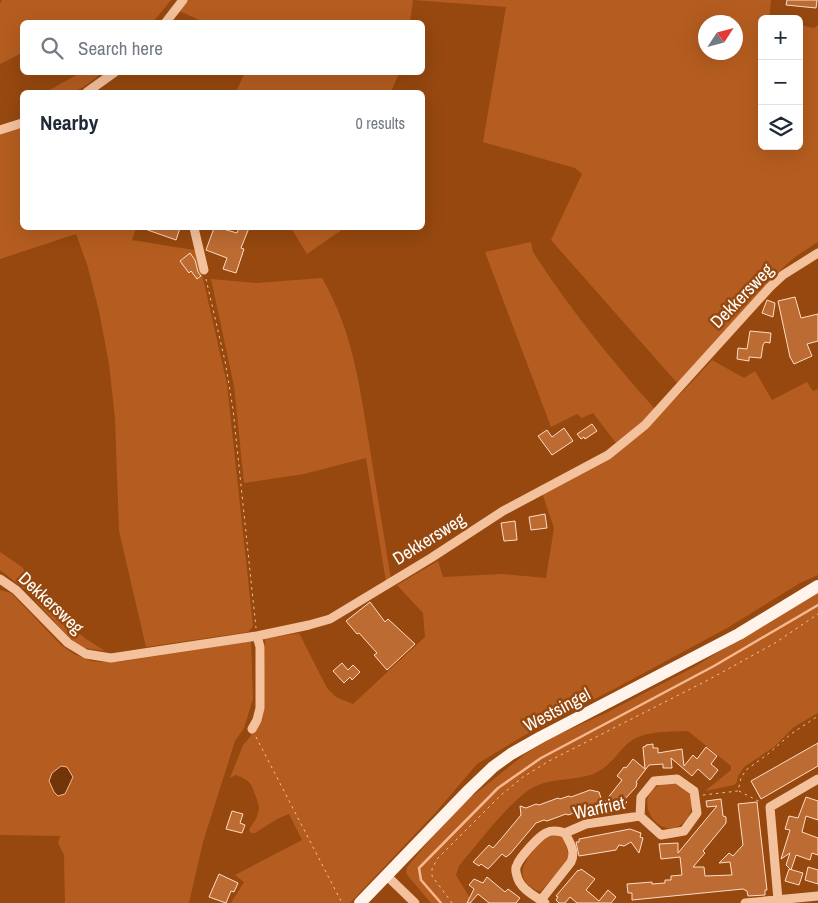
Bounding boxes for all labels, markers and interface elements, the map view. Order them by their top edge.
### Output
north arrow [698,15,743,60]
map controls [758,15,803,150]
button: + [758,15,803,60]
search box [20,20,425,75]
icon: search [38,34,66,62]
text: Search here [78,35,163,61]
button: − [758,60,803,105]
button: layers [758,105,803,150]
text: Nearby [40,108,98,137]
text: 0 results [355,112,405,134]
street label: Dekkersweg [704,257,779,334]
street label: Dekkersweg [388,506,470,571]
street label: Dekkersweg [13,566,90,640]
street label: Westsingel [519,681,595,738]
street label: Warfriet [571,790,627,825]

